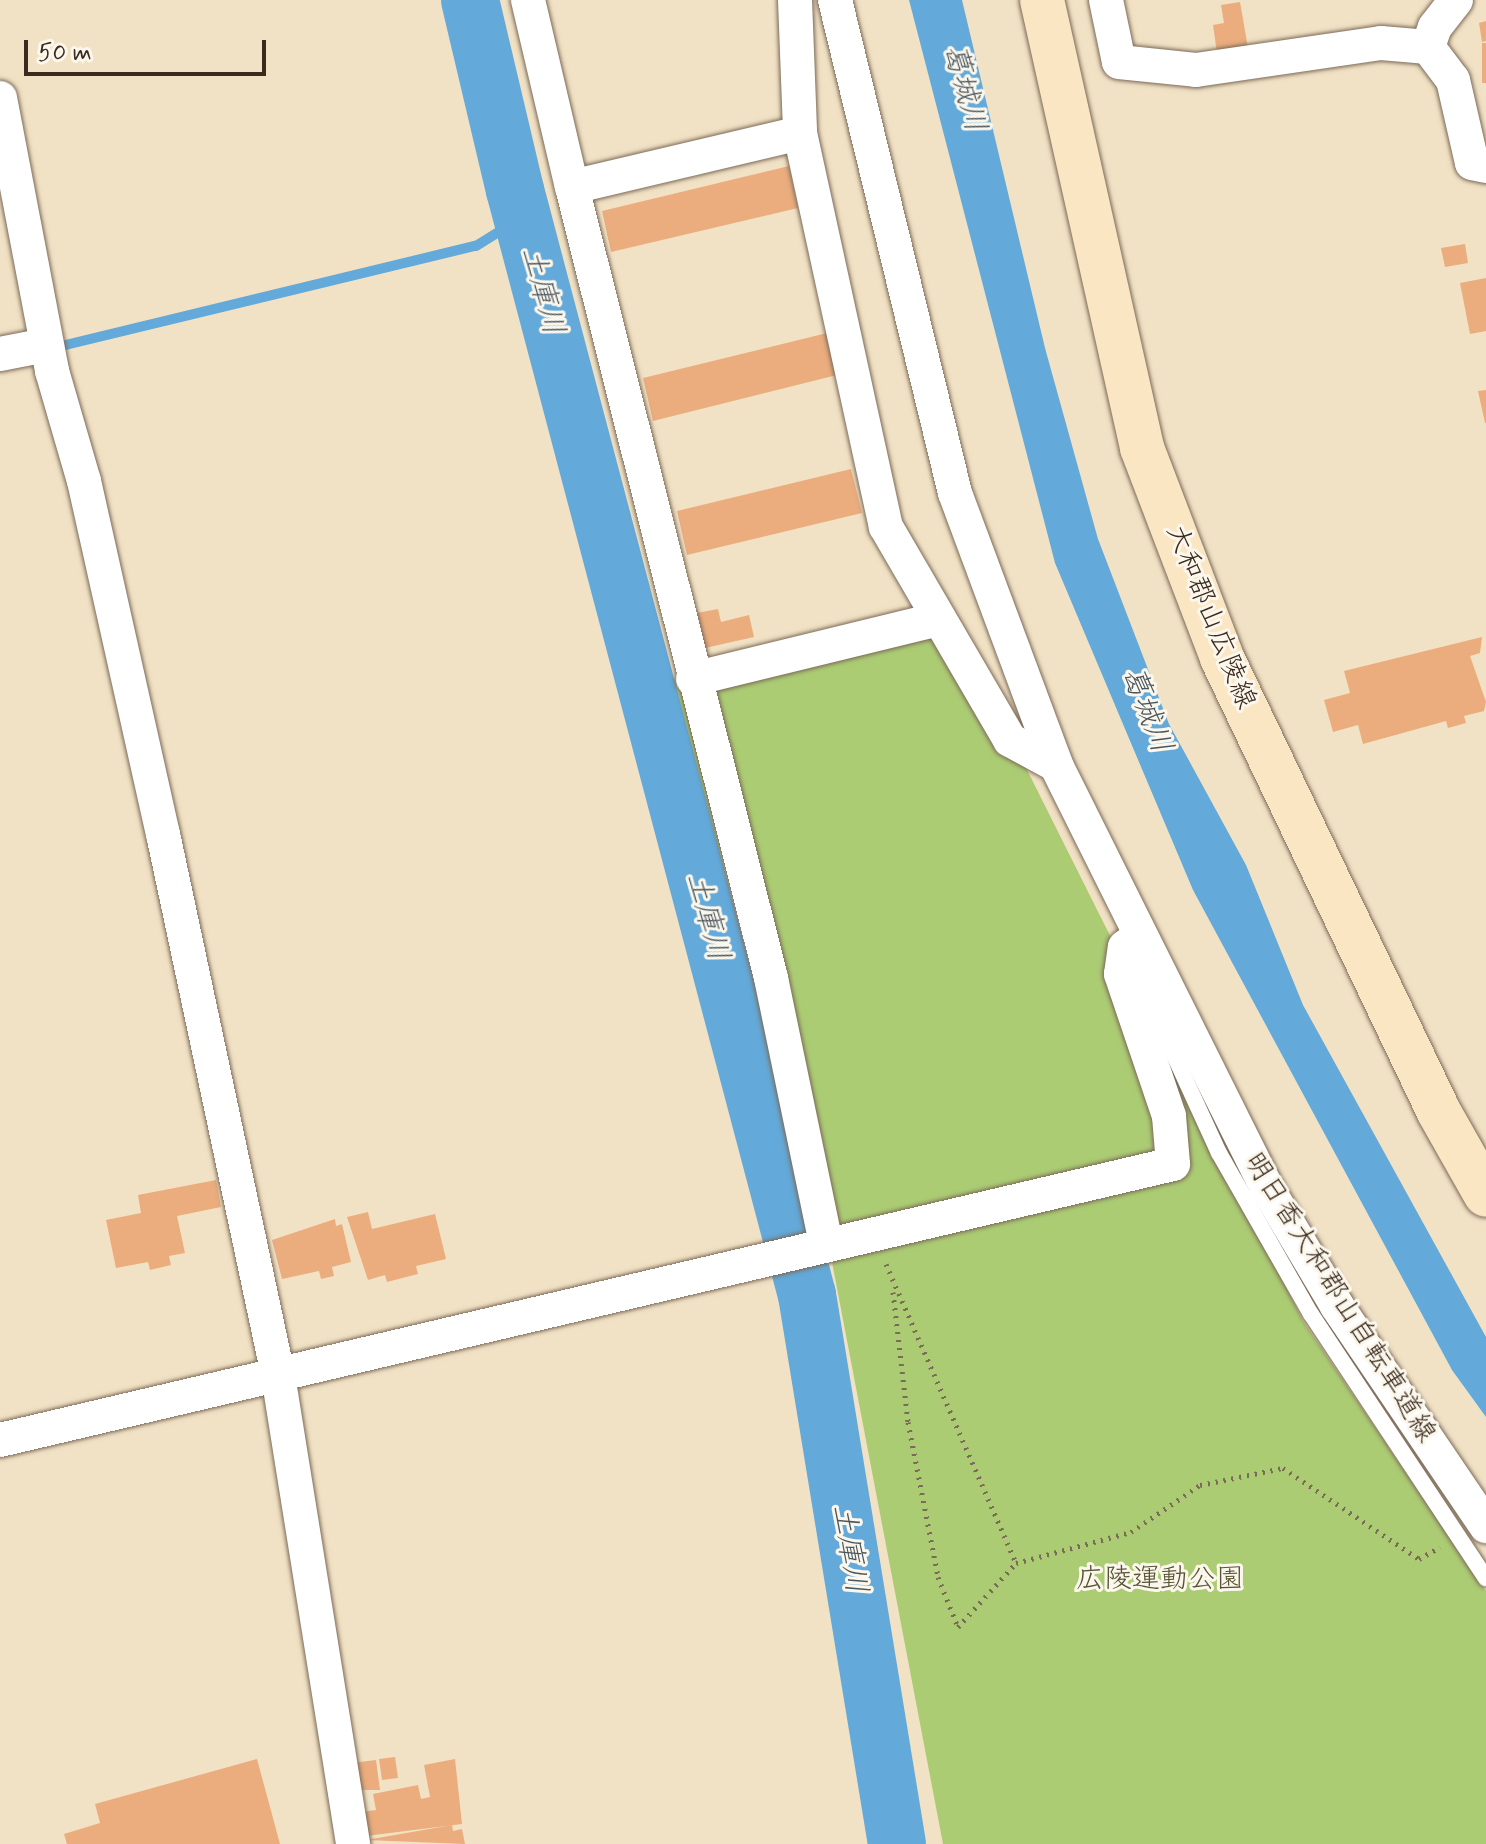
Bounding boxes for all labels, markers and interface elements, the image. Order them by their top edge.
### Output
scale bar [28,24,270,74]
text: 50 m [38,38,92,69]
water label: 葛城川 [935,40,993,136]
water label: 土庫川 [513,243,571,339]
street label: 大和郡山広陵線 [1158,520,1262,714]
water label: 葛城川 [1113,662,1179,758]
water label: 土庫川 [678,869,736,965]
street label: 明日香大和郡山自転車道線 [1236,1147,1442,1449]
water label: 土庫川 [824,1502,874,1596]
park label: 広陵運動公園 [1076,1563,1244,1597]

